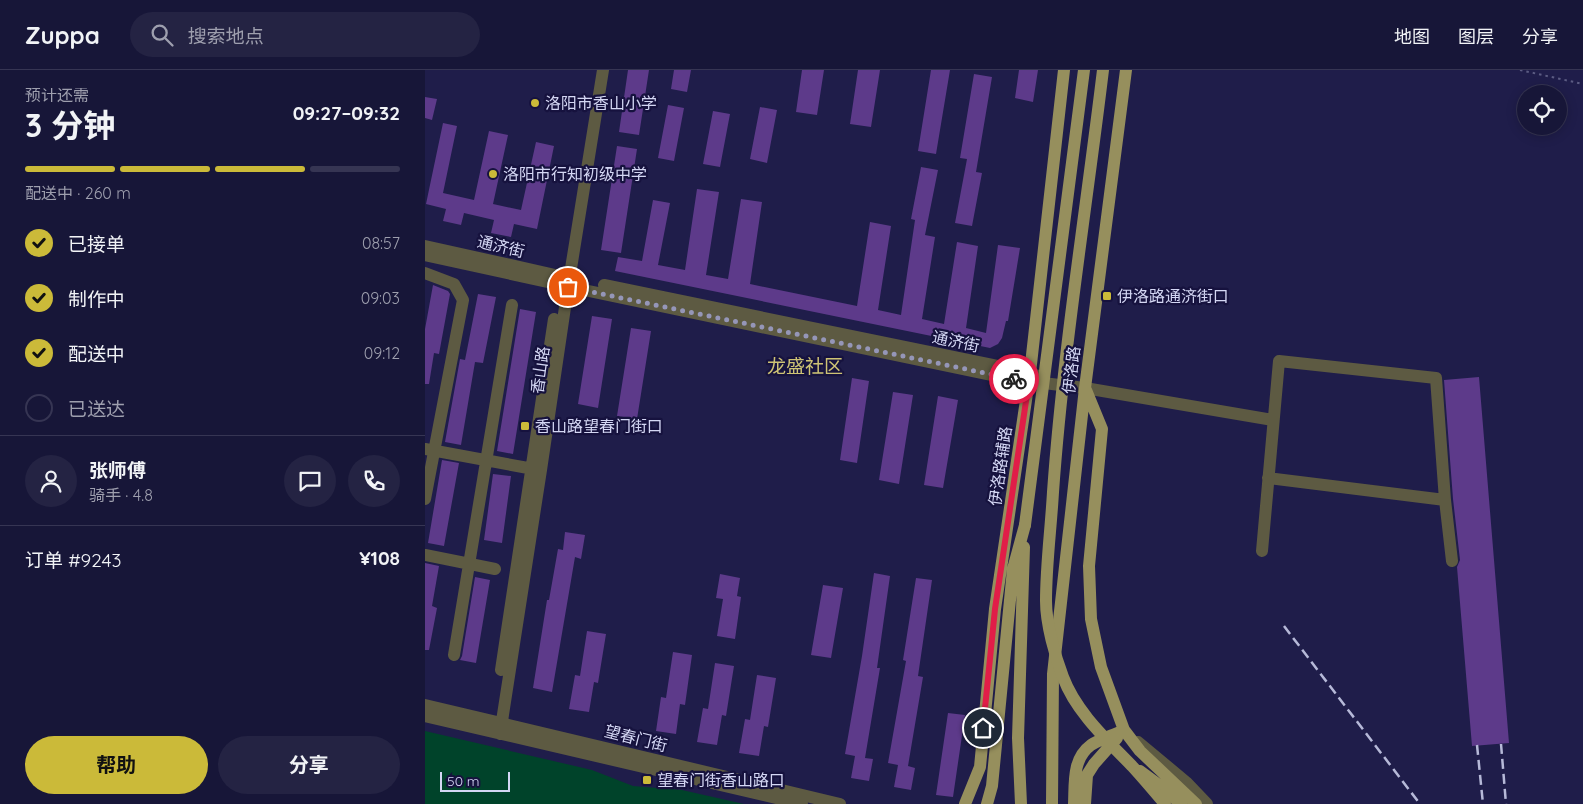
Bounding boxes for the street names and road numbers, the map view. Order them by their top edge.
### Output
street label: 通济街 [475,231,527,261]
street label: 通济街 [930,326,982,356]
street label: 香山路 [527,345,553,395]
street label: 伊洛路 [1058,345,1084,395]
street label: 伊洛路辅路 [985,425,1015,507]
street label: 望春门街 [603,721,669,755]

